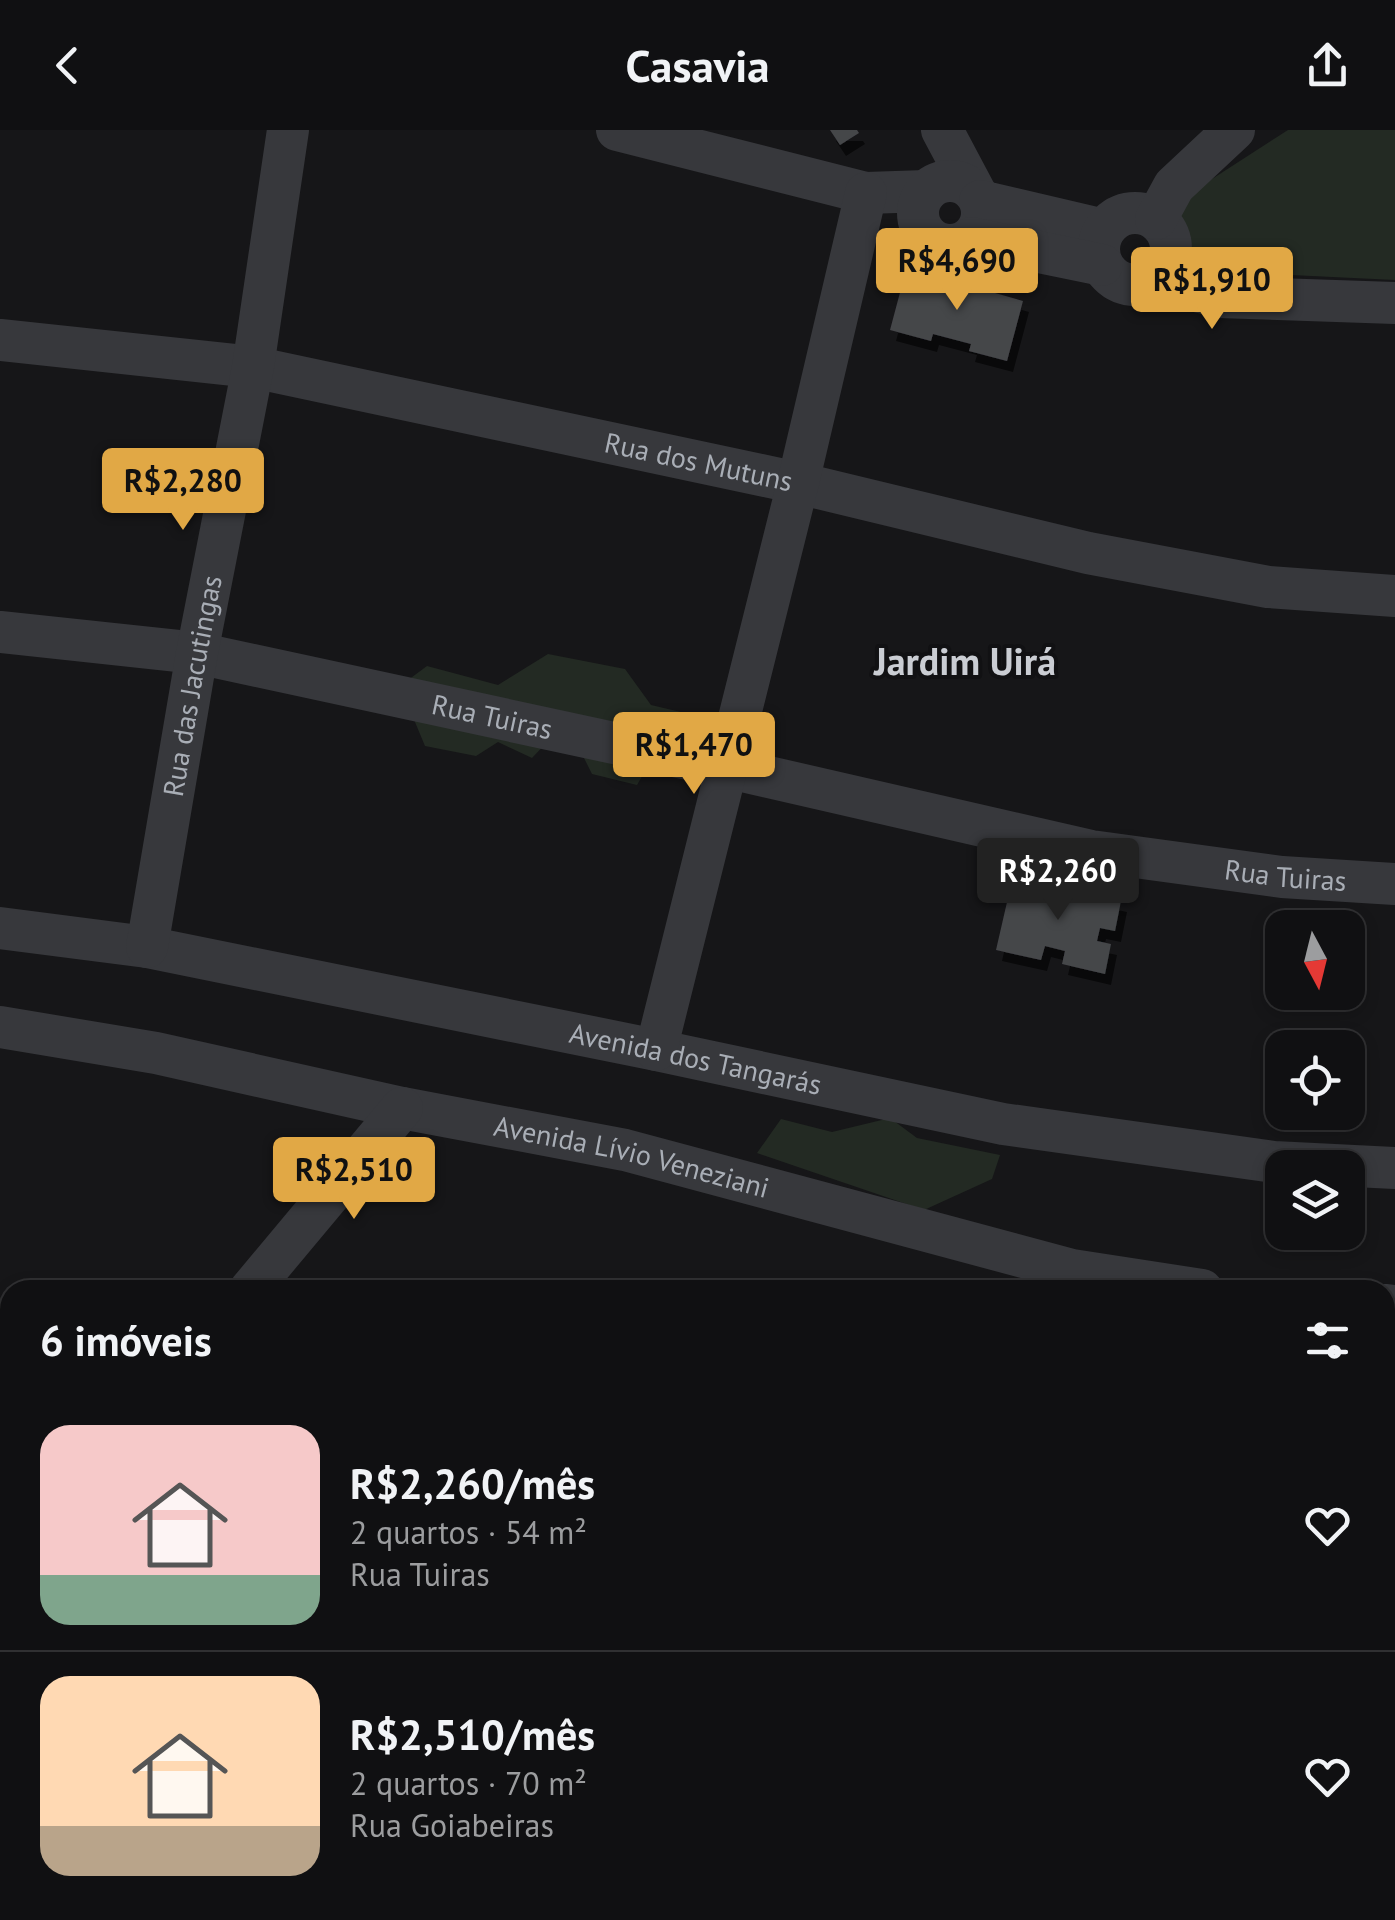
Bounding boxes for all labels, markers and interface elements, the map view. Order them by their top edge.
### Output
text: Casavia [625,36,770,94]
icon: back [40,38,95,93]
icon: share [1300,38,1355,93]
pin: R$4,690 [865,228,1049,313]
text: R$4,690 [898,239,1016,281]
pin: R$1,910 [1120,247,1304,332]
text: R$1,910 [1153,258,1271,300]
street label: Rua dos Mutuns [601,423,796,499]
pin: R$2,280 [91,448,275,533]
text: R$2,280 [124,459,242,501]
street label: Rua das Jacutingas [154,572,230,799]
district label: Jardim Uirá [873,636,1056,685]
street label: Rua Tuiras [428,685,556,747]
pin: R$1,470 [602,712,786,797]
text: R$1,470 [635,723,753,765]
pin: R$2,260 [966,838,1150,923]
text: R$2,260 [999,849,1117,891]
street label: Rua Tuiras [1222,850,1348,899]
north arrow [1265,910,1365,1010]
map controls [1265,910,1365,1250]
street label: Avenida dos Tangarás [566,1014,825,1103]
button: locate [1265,1030,1365,1130]
street label: Avenida Lívio Veneziani [491,1107,773,1206]
pin: R$2,510 [262,1137,446,1222]
text: R$2,510 [295,1148,413,1190]
button: layers [1265,1150,1365,1250]
text: 6 imóveis [40,1313,212,1368]
icon: filters [1300,1313,1355,1368]
text: R$2,260/mês [350,1456,595,1511]
icon: home [120,1465,240,1585]
icon: heart [1300,1498,1355,1553]
text: 2 quartos · 54 m² [350,1511,587,1553]
text: Rua Tuiras [350,1553,490,1595]
text: R$2,510/mês [350,1707,595,1762]
icon: home [120,1716,240,1836]
icon: heart [1300,1749,1355,1804]
text: 2 quartos · 70 m² [350,1762,587,1804]
text: Rua Goiabeiras [350,1804,554,1846]

